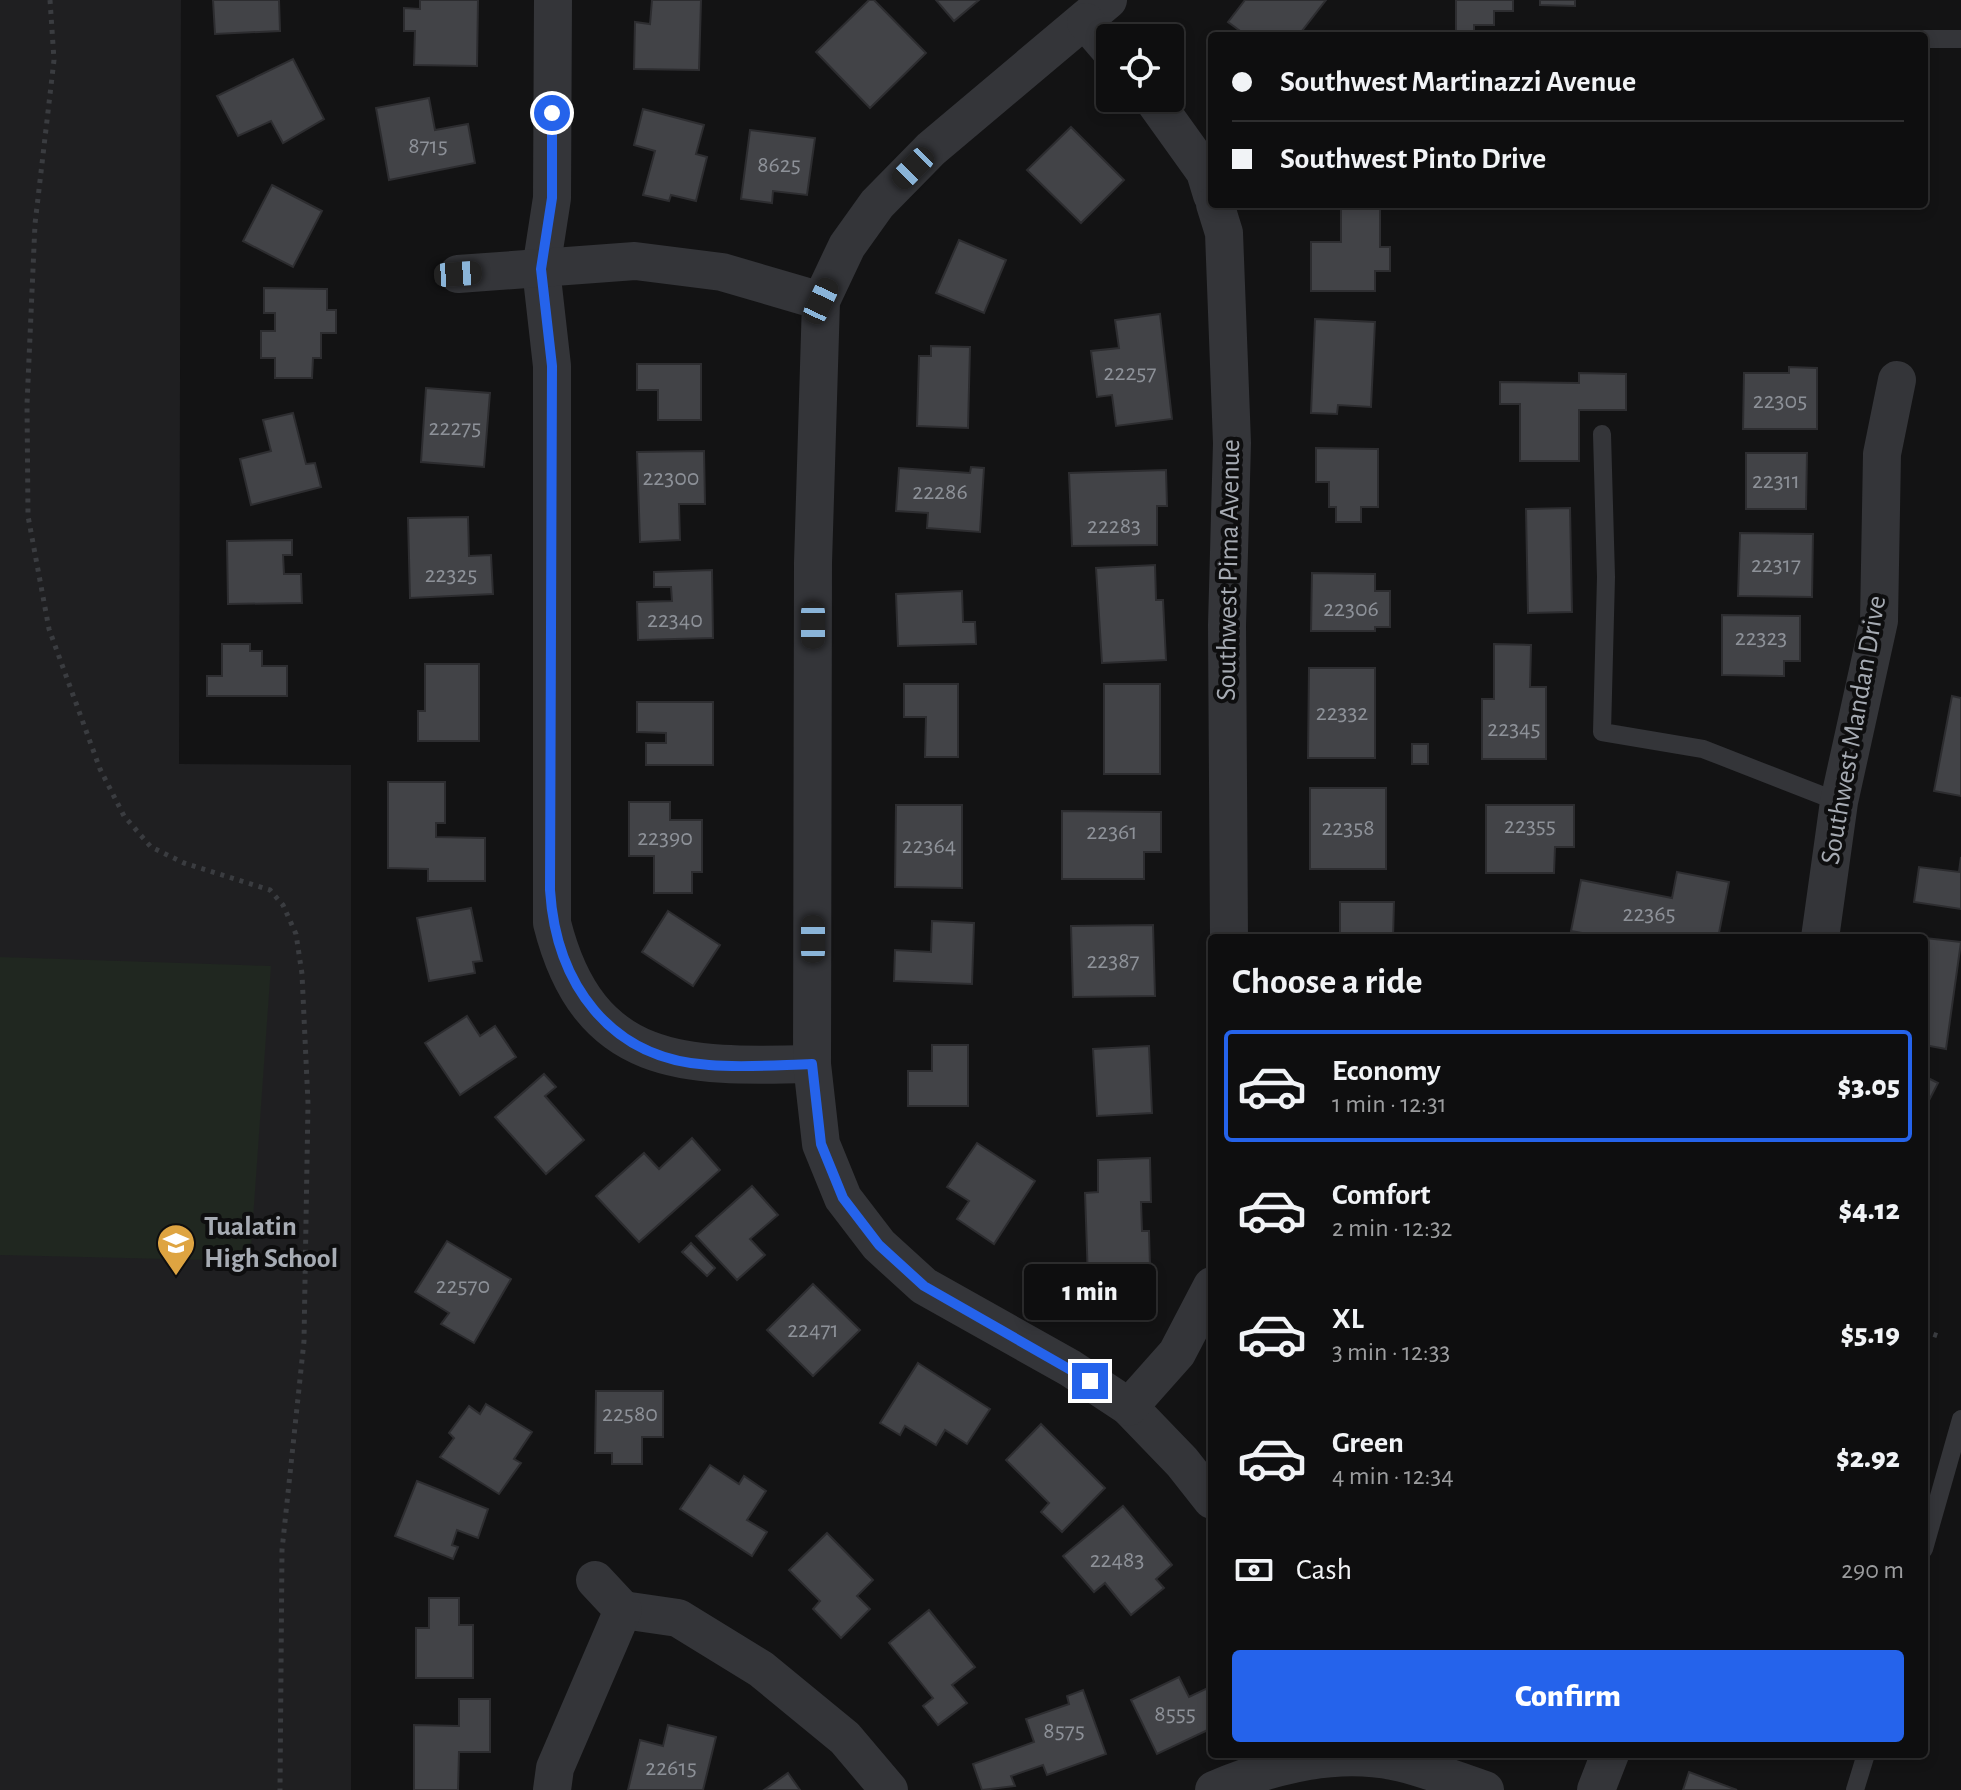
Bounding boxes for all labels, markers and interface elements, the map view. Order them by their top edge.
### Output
map controls [1096,24,1184,112]
button: locate [1096,24,1184,112]
text: Southwest Martinazzi Avenue [1280,67,1636,97]
route start [534,95,570,131]
house number: 8715 [408,134,448,158]
car [888,143,938,193]
text: Southwest Pinto Drive [1280,144,1546,174]
house number: 8625 [757,153,801,177]
car [433,260,483,288]
car [800,274,842,328]
house number: 22257 [1104,361,1156,385]
house number: 22305 [1753,389,1807,413]
house number: 22275 [429,416,481,440]
street label: Southwest Pima Avenue [1213,439,1245,701]
house number: 22300 [642,466,700,490]
house number: 22311 [1752,469,1800,493]
house number: 22286 [912,480,968,504]
house number: 22283 [1087,514,1141,538]
house number: 22317 [1751,553,1801,577]
house number: 22325 [425,563,477,587]
street label: Southwest Mandan Drive [1817,593,1891,867]
house number: 22306 [1323,597,1379,621]
car [801,601,825,649]
house number: 22340 [647,608,703,632]
house number: 22323 [1735,626,1787,650]
house number: 22332 [1316,701,1368,725]
house number: 22345 [1487,717,1541,741]
house number: 22355 [1504,814,1556,838]
house number: 22358 [1321,816,1375,840]
house number: 22361 [1086,820,1138,844]
house number: 22390 [637,826,693,850]
house number: 22364 [902,834,956,858]
house number: 22365 [1622,902,1676,926]
car [801,915,825,963]
house number: 22387 [1086,949,1140,973]
text: Choose a ride [1232,964,1422,1000]
icon: car [1236,1050,1308,1122]
text: Economy [1332,1056,1441,1086]
text: $3.05 [1838,1071,1900,1101]
text: 1 min · 12:31 [1332,1091,1447,1117]
icon: car [1236,1174,1308,1246]
text: Comfort [1332,1180,1431,1210]
text: $4.12 [1839,1195,1900,1225]
place label: Tualatin High School [204,1213,338,1273]
text: 2 min · 12:32 [1332,1215,1452,1241]
school or university icon: Tualatin High School [155,1222,197,1277]
callout: 1 min [1024,1265,1156,1321]
house number: 22570 [436,1274,490,1298]
text: 1 min [1062,1279,1118,1305]
icon: car [1236,1298,1308,1370]
text: XL [1332,1304,1364,1334]
house number: 22471 [787,1318,839,1342]
text: $5.19 [1841,1319,1900,1349]
text: 3 min · 12:33 [1332,1339,1450,1365]
route end [1072,1363,1108,1399]
house number: 22580 [602,1402,658,1426]
icon: car [1236,1422,1308,1494]
text: Green [1332,1428,1404,1458]
text: $2.92 [1836,1443,1900,1473]
text: 4 min · 12:34 [1332,1463,1454,1489]
house number: 22483 [1090,1548,1144,1572]
icon: cash [1232,1548,1276,1592]
text: Cash [1296,1555,1352,1585]
text: 290 m [1841,1557,1904,1583]
button: Confirm [1232,1650,1904,1742]
house number: 8555 [1154,1702,1196,1726]
house number: 8575 [1043,1719,1085,1743]
house number: 22615 [645,1756,697,1780]

